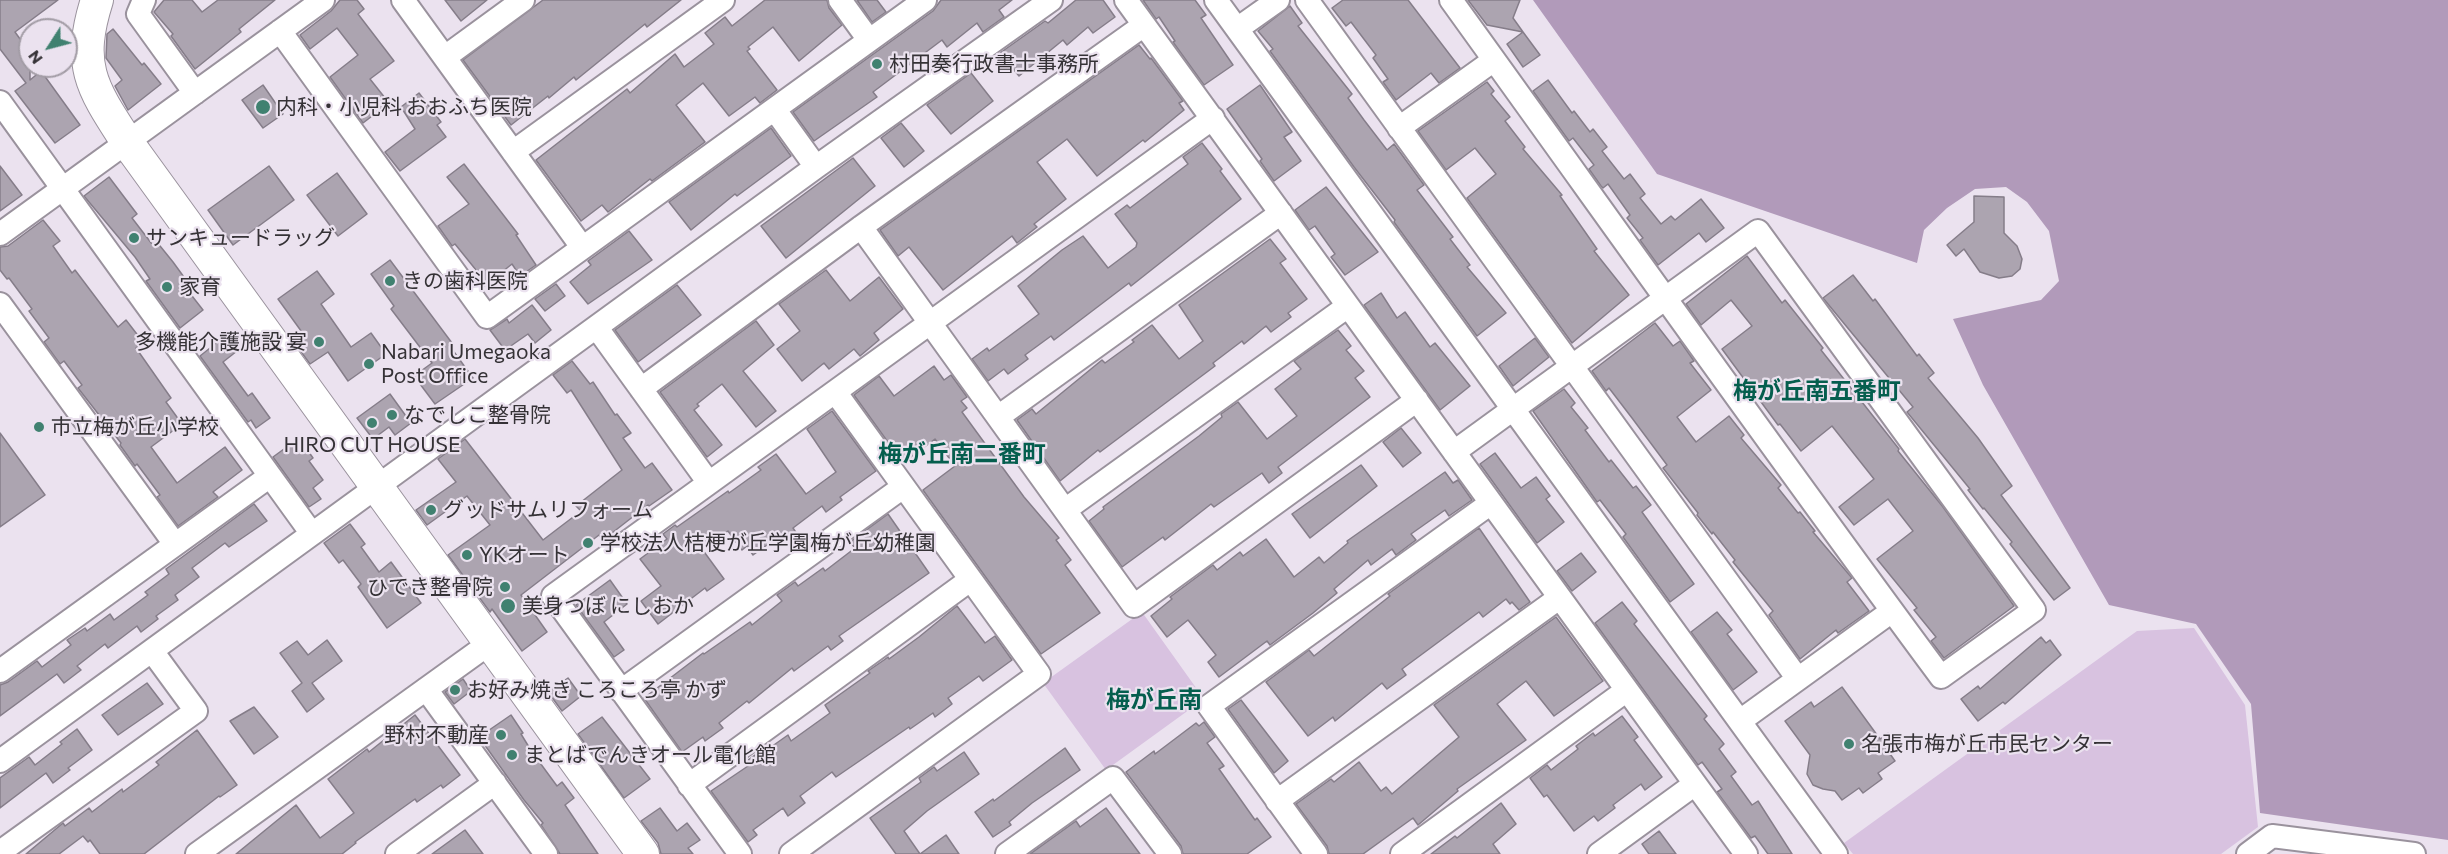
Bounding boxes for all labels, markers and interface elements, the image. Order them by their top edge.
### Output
north arrow [18,18,78,78]
text: N [23,47,46,68]
place label: 村田奏行政書士事務所 [889,51,1099,77]
marker: 村田奏行政書士事務所 [870,57,884,71]
place label: 内科・小児科 おおふち医院 [276,94,532,120]
marker: 内科・小児科 おおふち医院 [254,98,272,116]
place label: サンキュードラッグ [146,225,335,251]
marker: サンキュードラッグ [127,231,141,245]
place label: きの歯科医院 [402,268,528,294]
place label: 家育 [179,274,221,300]
marker: きの歯科医院 [383,274,397,288]
marker: 家育 [160,280,174,294]
place label: 多機能介護施設 宴 [135,329,307,355]
marker: 多機能介護施設 宴 [312,335,326,349]
place label: Nabari Umegaoka Post Office [381,339,551,389]
marker: Nabari Umegaoka Post Office [362,357,376,371]
district label: 梅が丘南五番町 [1733,377,1901,405]
place label: なでしこ整骨院 [404,402,551,428]
marker: なでしこ整骨院 [385,408,399,422]
place label: 市立梅が丘小学校 [51,414,219,440]
marker: HIRO CUT HOUSE [365,416,379,430]
marker: 市立梅が丘小学校 [32,420,46,434]
place label: HIRO CUT HOUSE [284,432,460,458]
district label: 梅が丘南二番町 [878,440,1046,468]
place label: グッドサムリフォーム [443,497,653,523]
marker: グッドサムリフォーム [424,503,438,517]
place label: 学校法人桔梗が丘学園梅が丘幼稚園 [600,530,936,556]
marker: 学校法人桔梗が丘学園梅が丘幼稚園 [581,536,595,550]
place label: YKオート [479,542,570,568]
marker: YKオート [460,548,474,562]
place label: ひでき整骨院 [367,574,493,600]
marker: ひでき整骨院 [498,580,512,594]
place label: 美身つぼ にしおか [522,593,694,619]
marker: 美身つぼ にしおか [499,597,517,615]
place label: お好み焼き ころころ亭 かず [467,677,727,703]
marker: お好み焼き ころころ亭 かず [448,683,462,697]
district label: 梅が丘南 [1106,686,1202,714]
place label: 野村不動産 [384,722,489,748]
marker: 野村不動産 [494,728,508,742]
place label: 名張市梅が丘市民センター [1861,731,2113,757]
marker: 名張市梅が丘市民センター [1842,737,1856,751]
place label: まとばでんきオール電化館 [524,742,776,768]
marker: まとばでんきオール電化館 [505,748,519,762]

